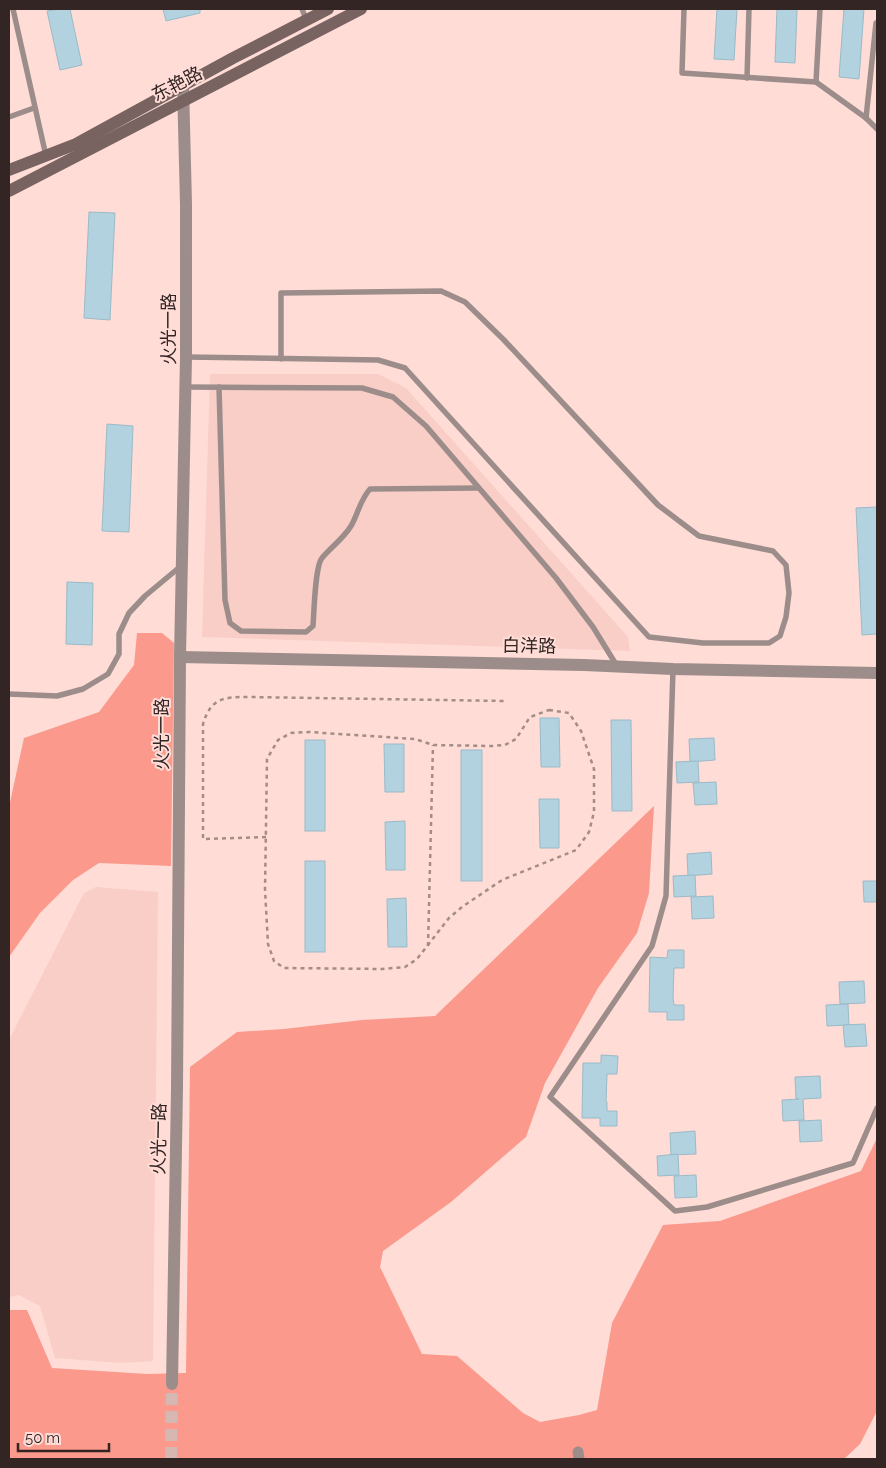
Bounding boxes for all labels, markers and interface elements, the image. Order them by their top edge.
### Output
street label: 东艳路 [148,62,206,105]
street label: 火光一路 [158,293,179,365]
street label: 白洋路 [502,635,556,656]
street label: 火光一路 [151,698,172,770]
street label: 火光一路 [147,1103,170,1175]
scale bar [18,1420,109,1452]
text: 50 m [25,1429,60,1447]

